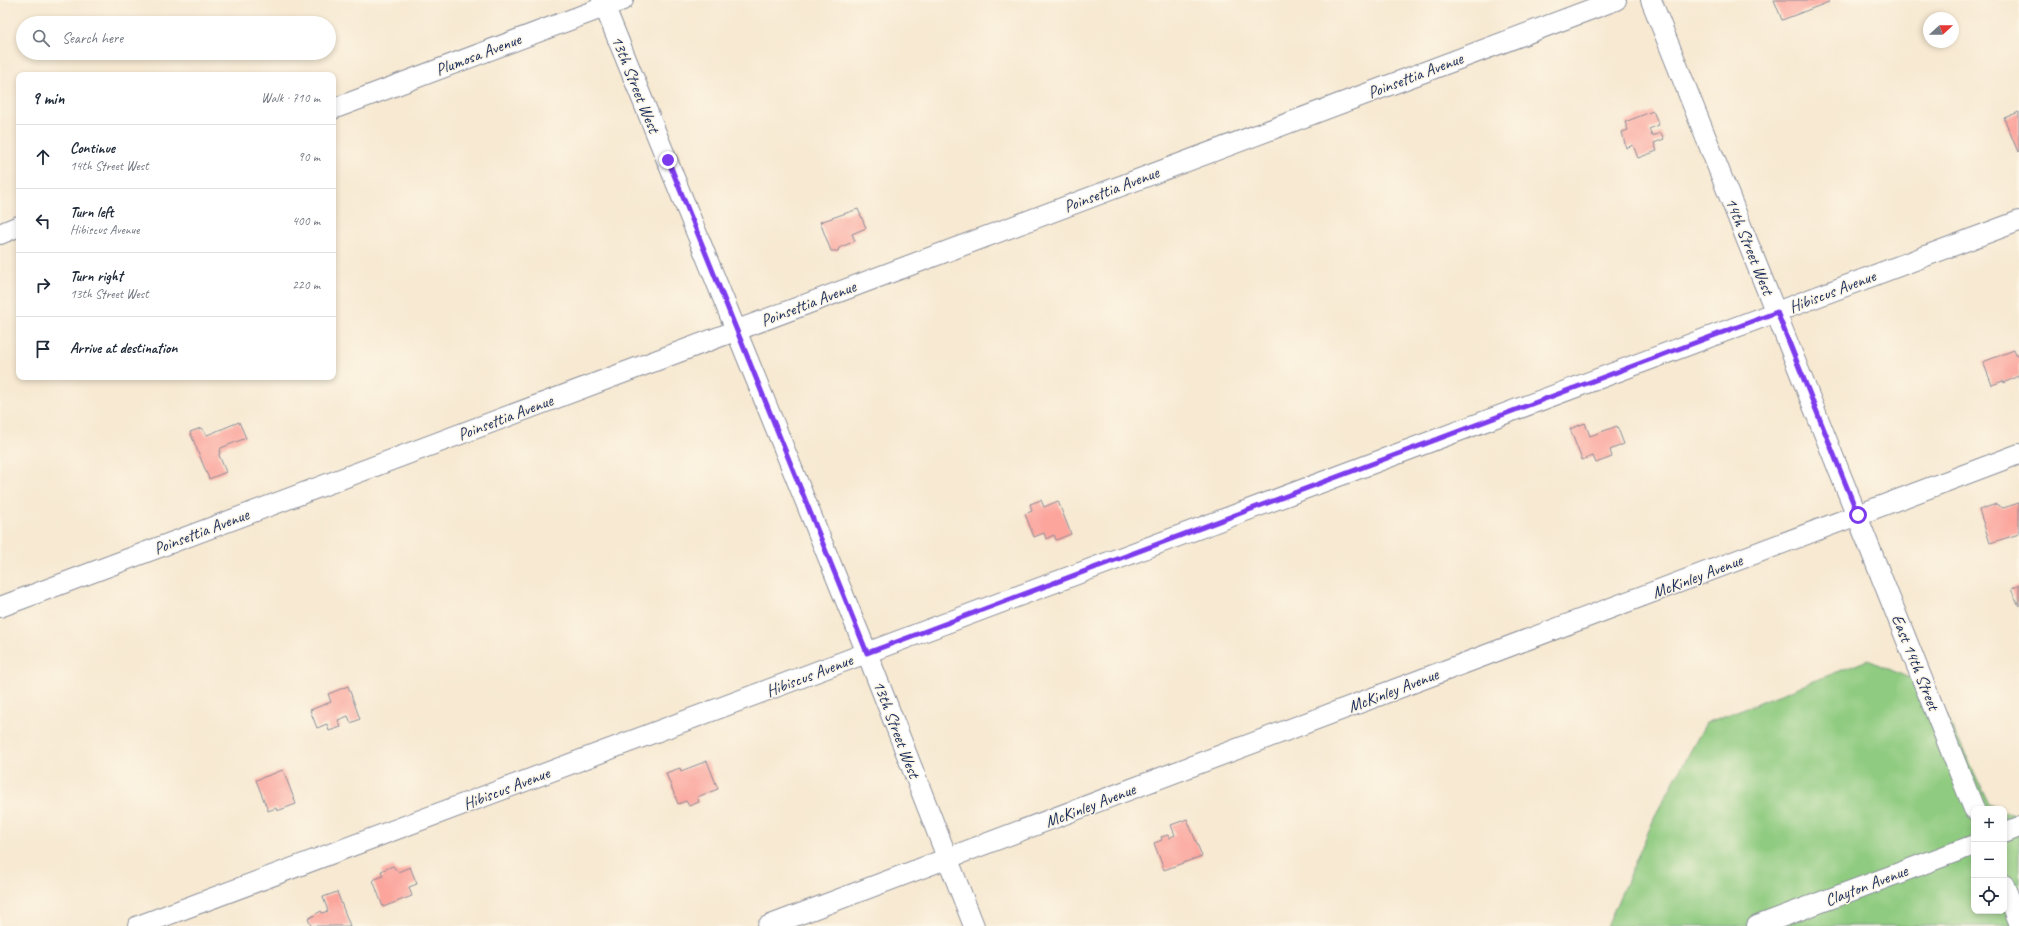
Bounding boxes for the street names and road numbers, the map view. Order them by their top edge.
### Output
street label: Plumosa Avenue [433,28,525,80]
street label: 13th Street West [607,33,665,138]
street label: Poinsettia Avenue [1365,47,1467,103]
street label: Poinsettia Avenue [1061,161,1163,217]
street label: 14th Street West [1721,195,1779,300]
street label: Hibiscus Avenue [1786,265,1880,318]
street label: Poinsettia Avenue [758,275,860,331]
street label: Poinsettia Avenue [455,389,557,445]
street label: Poinsettia Avenue [151,503,253,559]
street label: McKinley Avenue [1649,549,1747,603]
street label: East 14th Street [1887,611,1945,715]
street label: Hibiscus Avenue [763,649,857,702]
street label: McKinley Avenue [1345,663,1443,717]
street label: 13th Street West [868,677,926,783]
street label: Hibiscus Avenue [460,762,554,815]
street label: McKinley Avenue [1042,778,1140,832]
street label: Clayton Avenue [1822,860,1912,911]

